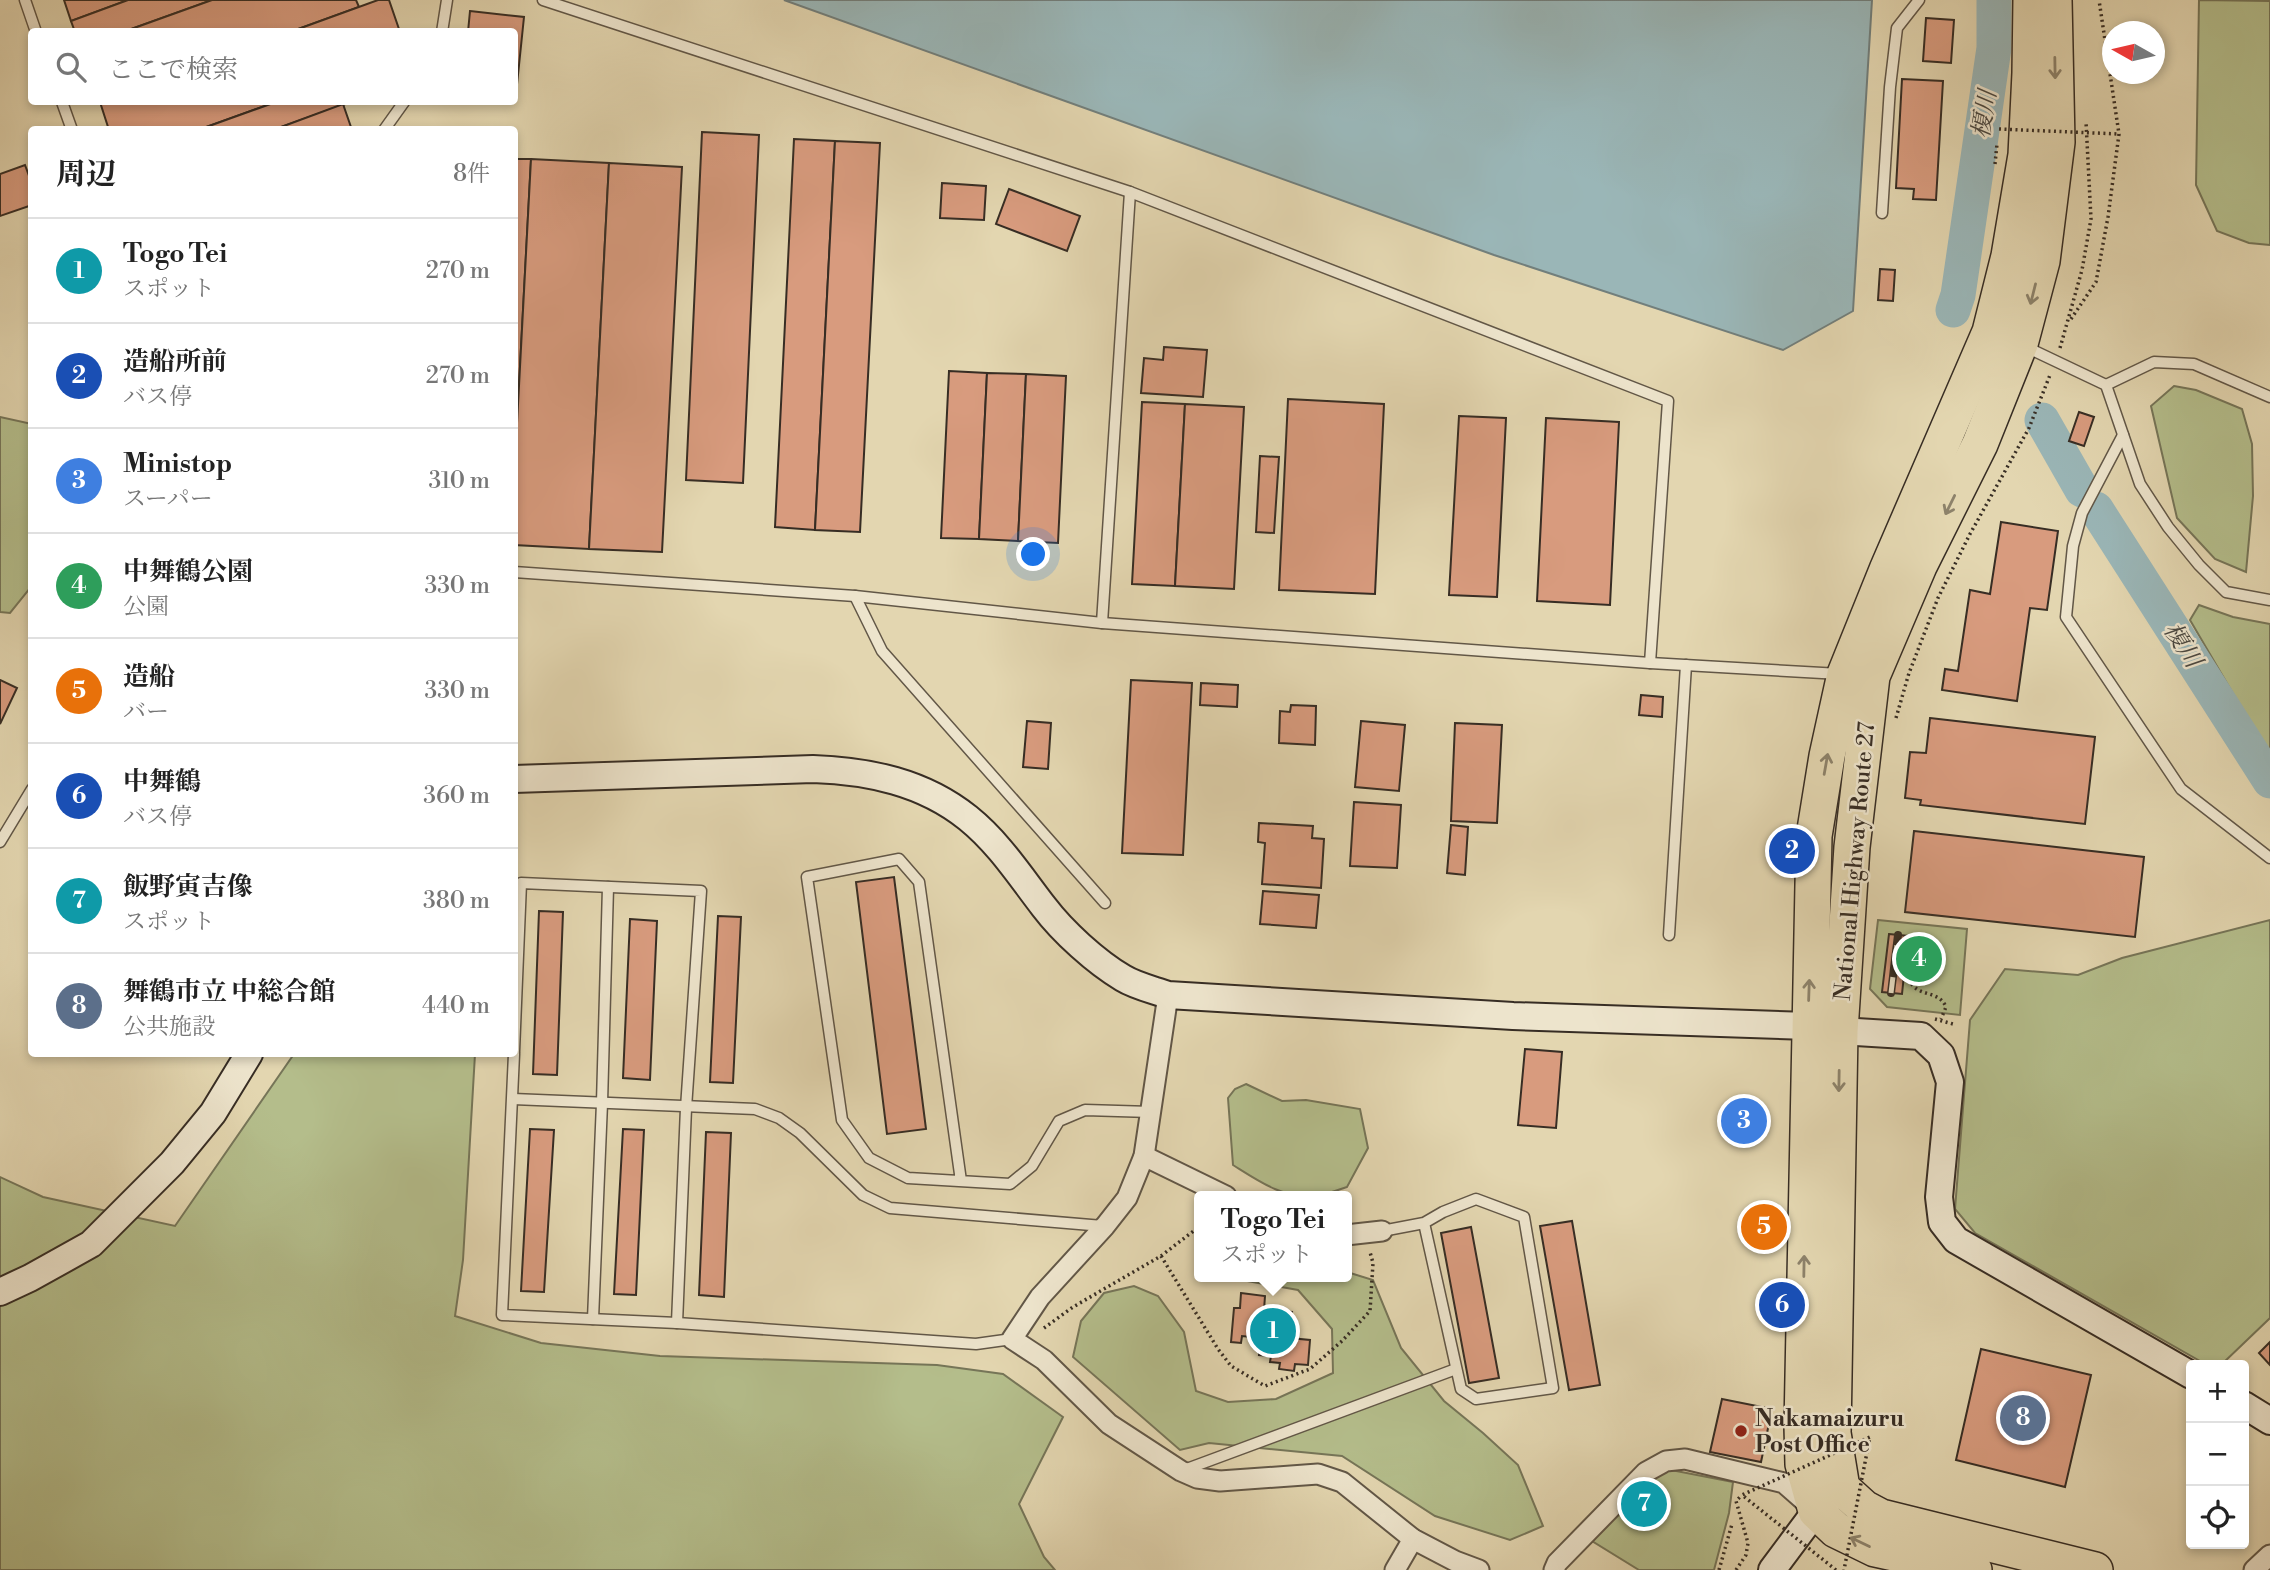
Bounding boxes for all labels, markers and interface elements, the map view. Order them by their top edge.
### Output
north arrow [2102,21,2165,84]
search box [28,28,518,105]
icon: search [52,48,90,86]
text: ここで検索 [108,54,238,86]
one-way arrow [2049,56,2062,79]
water label: 榎川 [1966,85,2004,140]
text: 周辺 [56,156,116,194]
text: 8件 [453,160,490,188]
text: Togo Tei [123,238,227,270]
text: 1 [73,257,85,285]
text: 270 m [426,257,490,285]
text: スポット [123,275,215,303]
one-way arrow [2026,282,2039,305]
text: 造船所前 [123,346,227,378]
text: 2 [72,362,86,390]
text: 270 m [426,362,490,390]
text: バス停 [123,383,192,411]
text: Ministop [123,448,232,480]
text: 3 [72,467,86,495]
text: 310 m [429,467,490,495]
text: スーパー [123,485,213,513]
one-way arrow [1942,494,1956,515]
your location [1016,537,1050,571]
text: 中舞鶴公園 [123,556,253,588]
text: 4 [71,572,87,600]
text: 330 m [424,572,490,600]
text: 公園 [123,593,169,621]
water label: 榎川 [2157,617,2209,676]
text: 造船 [123,661,175,693]
text: 5 [72,677,86,705]
text: 330 m [424,677,490,705]
text: バー [123,698,169,726]
street label: National Highway Route 27 [1829,720,1881,1002]
one-way arrow [1820,753,1833,776]
text: 中舞鶴 [123,766,201,798]
text: 6 [72,782,86,810]
text: 360 m [423,782,490,810]
text: バス停 [123,803,192,831]
pin: 2 [1769,825,1815,877]
text: 飯野寅吉像 [123,871,253,903]
text: 7 [72,887,86,915]
text: 380 m [423,887,490,915]
text: スポット [123,908,215,936]
pin: 4 [1896,933,1942,985]
text: 舞鶴市立 中総合館 [123,976,335,1008]
one-way arrow [1803,979,1816,1002]
text: 8 [72,992,86,1020]
text: 440 m [422,992,490,1020]
text: 公共施設 [123,1013,215,1041]
one-way arrow [1832,1069,1846,1092]
pin: 3 [1721,1095,1767,1147]
popup [1194,1191,1352,1282]
pin: 5 [1741,1201,1787,1253]
text: Togo Tei [1221,1204,1325,1236]
text: スポット [1221,1241,1313,1269]
one-way arrow [1798,1255,1811,1278]
pin: 6 [1759,1279,1805,1331]
pin: 1 [1250,1305,1296,1357]
map controls [2186,1360,2249,1549]
button: + [2186,1360,2249,1423]
pin: 8 [2000,1392,2046,1444]
place label: Nakamaizuru Post Office [1755,1405,1904,1459]
marker: Nakamaizuru Post Office [1733,1423,1749,1439]
button: − [2186,1423,2249,1486]
pin: 7 [1621,1478,1667,1530]
button: locate [2186,1486,2249,1549]
one-way arrow [1850,1535,1871,1548]

